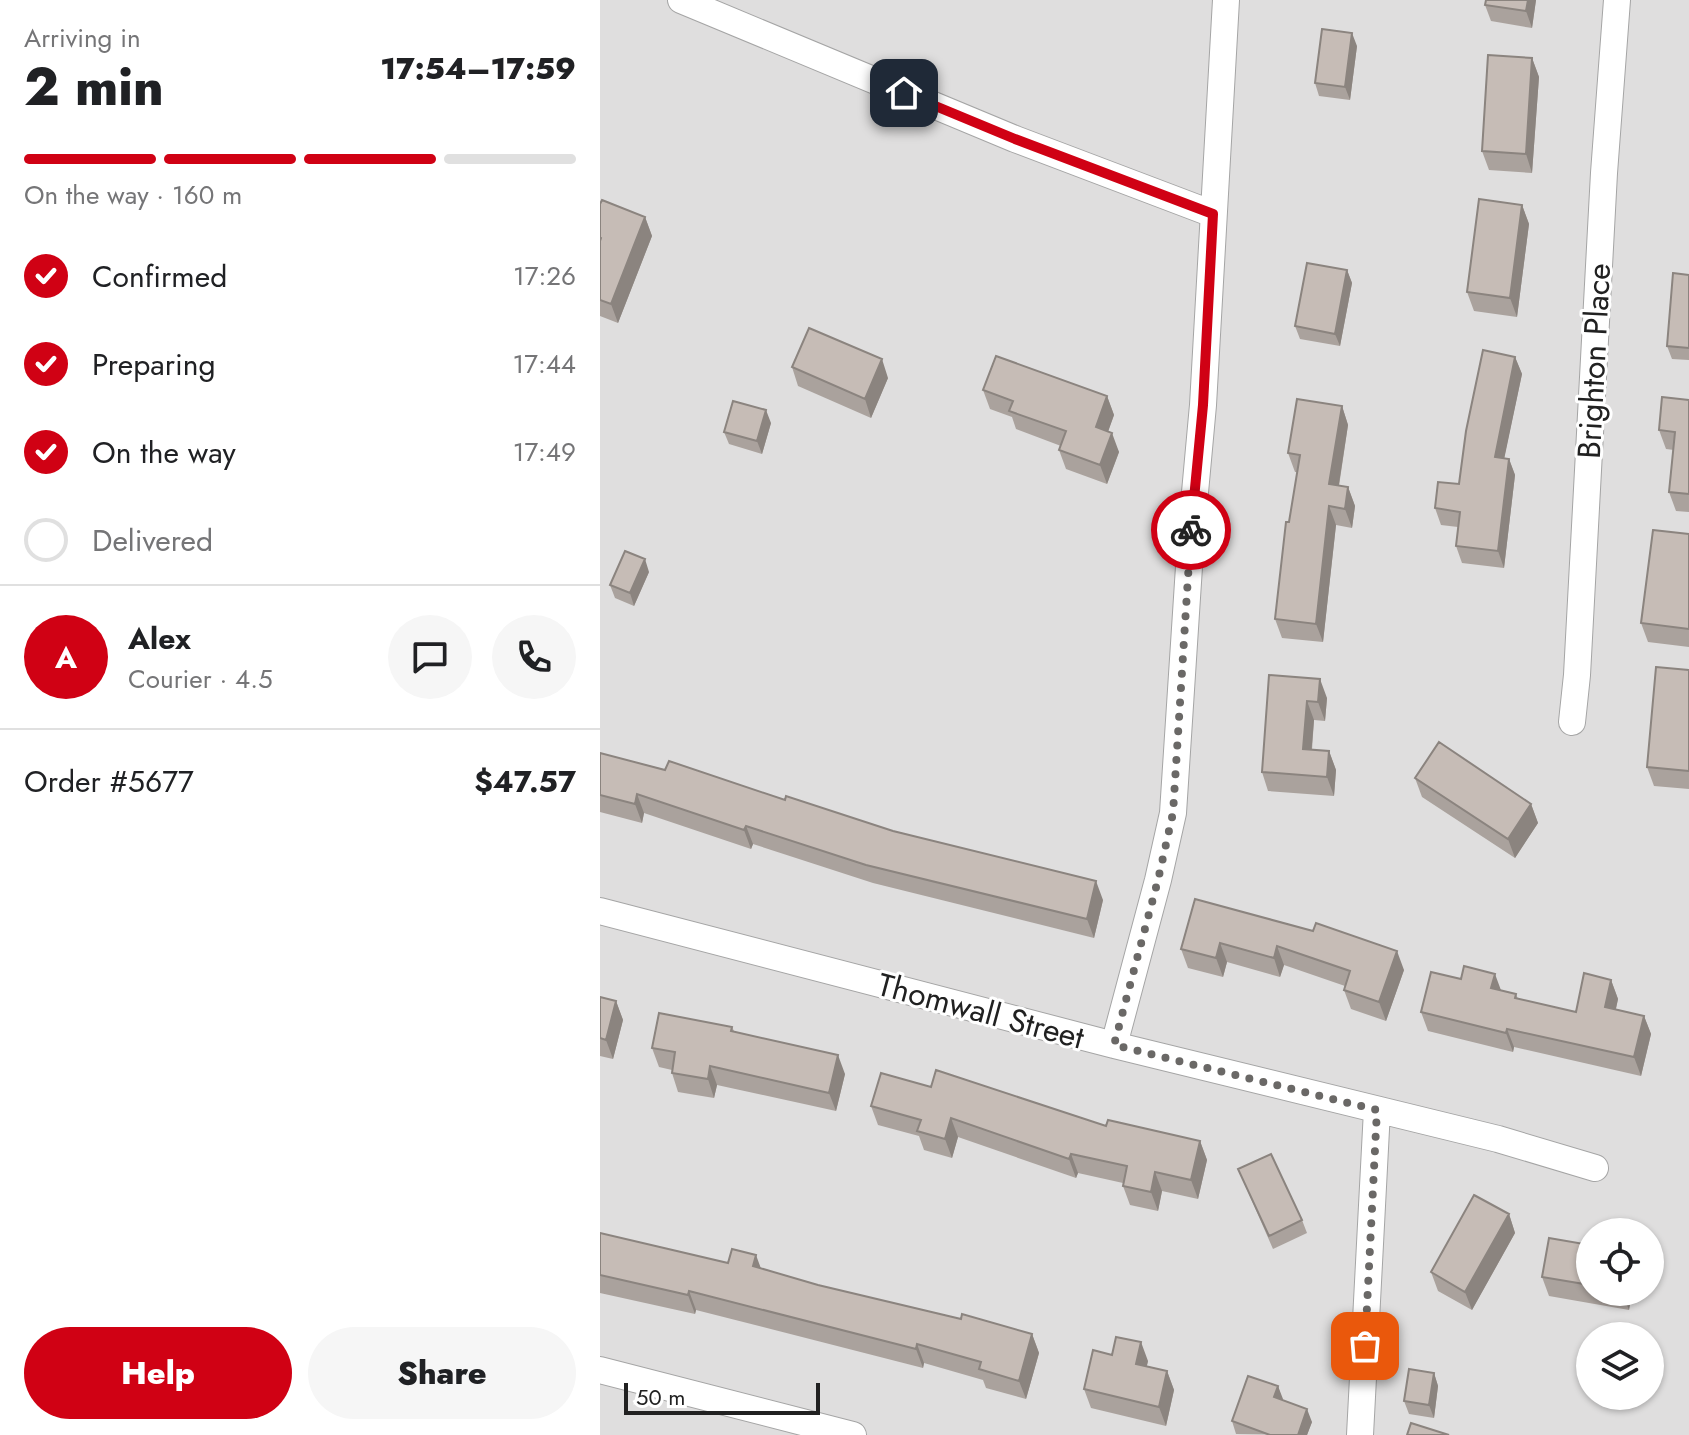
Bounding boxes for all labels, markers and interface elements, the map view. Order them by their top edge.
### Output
text: Arriving in [24,19,141,57]
text: 17:54–17:59 [380,47,576,90]
text: 2 min [24,49,164,125]
pin [870,59,938,127]
icon: home [882,71,926,115]
text: On the way · 160 m [24,176,242,214]
icon: check [24,254,68,298]
text: Confirmed [92,255,227,298]
text: 17:26 [513,257,576,295]
street label: Brighton Place [1566,262,1622,460]
icon: check [24,342,68,386]
text: Preparing [92,343,216,386]
text: 17:44 [513,345,576,383]
icon: check [24,430,68,474]
text: On the way [92,431,236,474]
text: 17:49 [513,433,576,471]
courier [1151,490,1231,570]
icon: bike [1169,508,1213,552]
text: Delivered [92,519,213,562]
button: chat [388,615,472,699]
button: phone [492,615,576,699]
text: Alex [128,617,191,660]
text: A [55,636,77,679]
text: Courier · 4.5 [128,660,273,698]
text: Order #5677 [24,760,194,803]
text: $47.57 [474,760,576,803]
street label: Thomwall Street [873,961,1090,1061]
map controls [1576,1218,1664,1410]
button: locate [1576,1218,1664,1306]
pin [1331,1312,1399,1380]
button: layers [1576,1322,1664,1410]
icon: bag [1343,1324,1387,1368]
button: Help [24,1327,292,1419]
button: Share [308,1327,576,1419]
scale bar [624,1379,820,1415]
text: 50 m [636,1381,685,1413]

